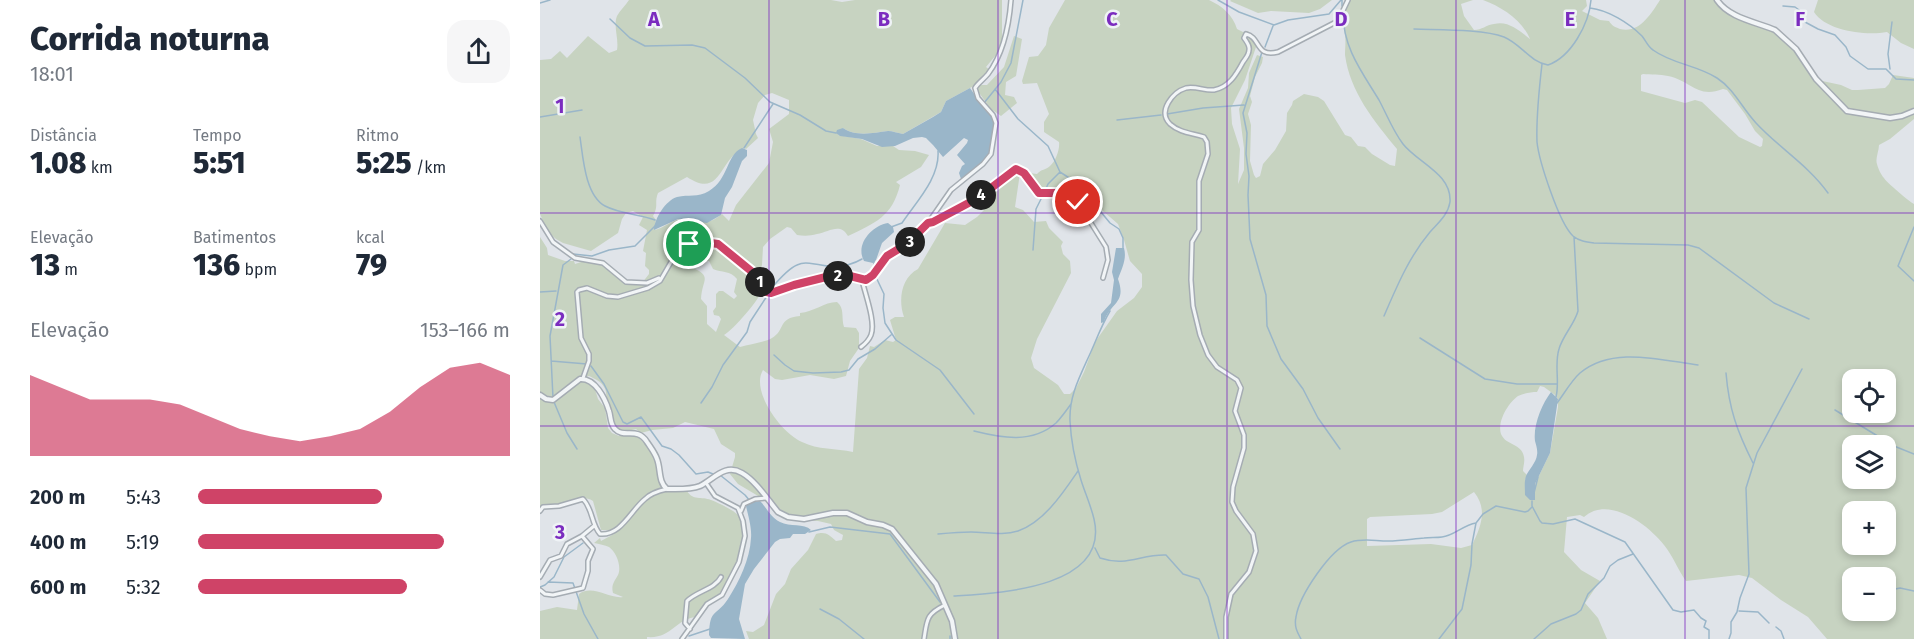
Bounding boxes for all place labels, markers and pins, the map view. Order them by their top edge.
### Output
pin [1052,176,1103,227]
pin: 4 [966,180,996,210]
pin [663,218,714,269]
pin: 3 [895,227,925,257]
pin: 2 [823,261,853,291]
pin: 1 [745,267,775,297]

